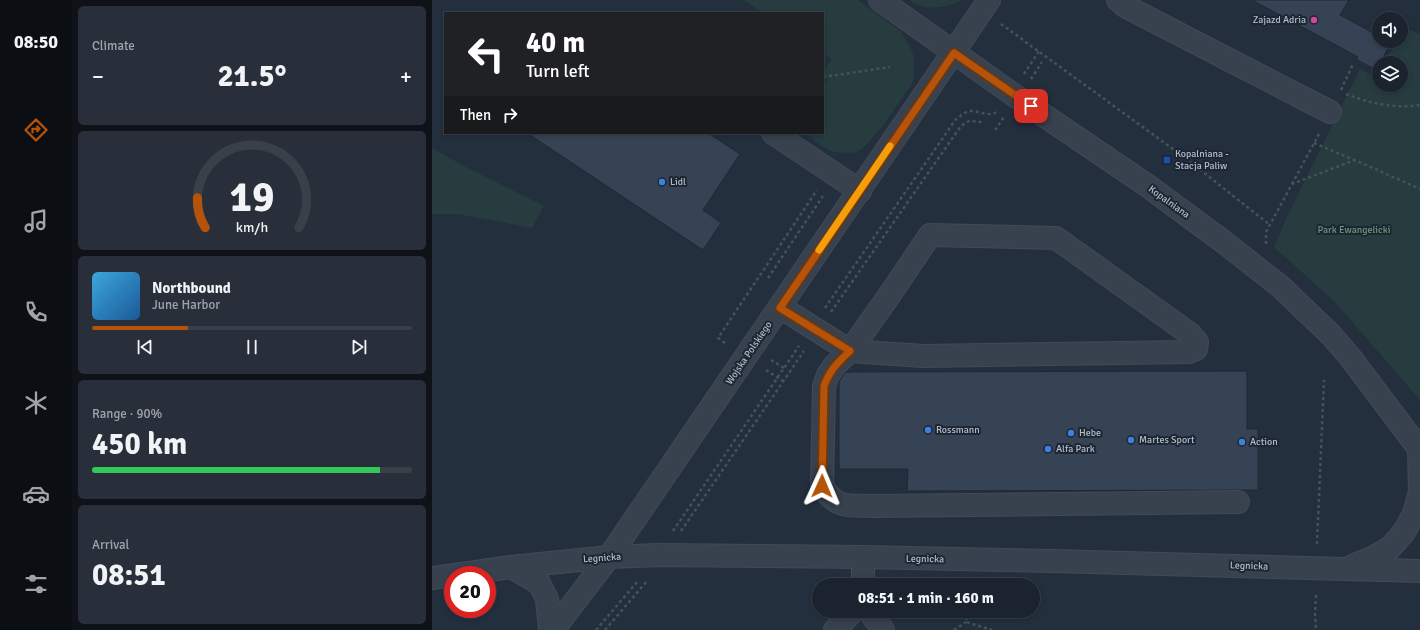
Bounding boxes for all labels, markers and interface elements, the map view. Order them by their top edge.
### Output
map controls [1372,12,1408,92]
button: sound [1372,12,1408,48]
place label: Zajazd Adria [1253,14,1306,26]
marker: Zajazd Adria [1309,15,1319,25]
text: 40 m [526,26,585,60]
icon: left [460,28,512,80]
text: 08:50 [14,31,58,53]
text: Climate [92,38,135,54]
button: layers [1372,56,1408,92]
text: 21.5° [217,58,287,95]
text: Turn left [526,60,589,82]
text: − [92,63,104,90]
text: + [400,63,412,90]
pin [1014,89,1048,123]
icon: arrive [1020,95,1042,117]
icon: right [499,104,521,126]
text: Then [460,106,491,124]
icon: directions [22,116,50,144]
place label: Kopalniana - Stacja Paliw [1175,148,1229,172]
marker: Kopalniana - Stacja Paliw [1162,155,1172,165]
text: 19 [230,172,274,223]
place label: Lidl [670,176,686,188]
marker: Lidl [657,177,667,187]
street label: Kopalniana [1146,183,1192,221]
icon: music [22,207,50,235]
text: km/h [236,219,268,236]
park label: Park Ewangelicki [1318,224,1390,236]
text: Northbound [152,279,231,297]
text: June Harbor [152,297,220,313]
icon: phone [22,298,50,326]
street label: Wojska Polskiego [723,319,775,387]
icon: previous [134,336,156,358]
icon: pause [241,336,263,358]
icon: next [348,336,370,358]
icon: climate [22,389,50,417]
text: Range · 90% [92,406,162,422]
place label: Rossmann [936,424,980,436]
marker: Rossmann [923,425,933,435]
text: 450 km [92,426,187,463]
place label: Hebe [1079,427,1101,439]
marker: Hebe [1066,428,1076,438]
place label: Martes Sport [1139,434,1195,446]
marker: Martes Sport [1126,435,1136,445]
place label: Action [1250,436,1278,448]
marker: Action [1237,437,1247,447]
place label: Alfa Park [1056,443,1095,455]
marker: Alfa Park [1043,444,1053,454]
position arrow [801,465,843,507]
icon: car [22,480,50,508]
text: Arrival [92,537,129,553]
street label: Legnicka [583,551,621,565]
street label: Legnicka [906,553,944,565]
text: 08:51 [92,557,166,594]
street label: Legnicka [1230,559,1268,573]
speed limit sign: 20 [444,566,496,618]
icon: filters [22,570,50,598]
text: 08:51 · 1 min · 160 m [858,589,994,607]

